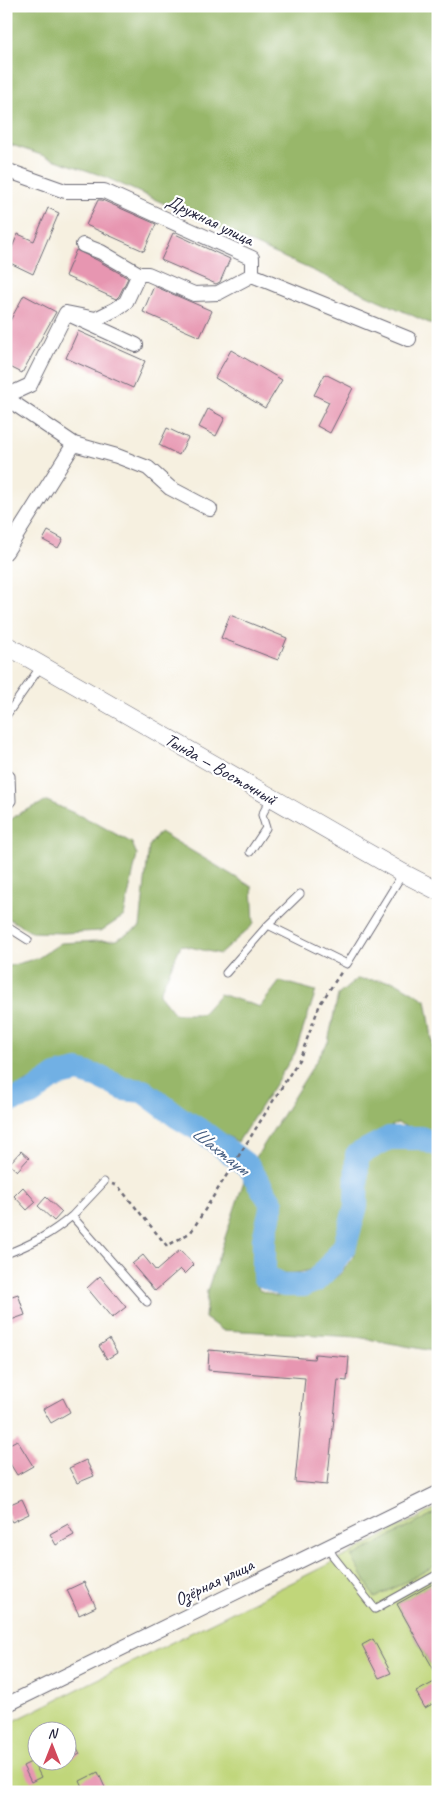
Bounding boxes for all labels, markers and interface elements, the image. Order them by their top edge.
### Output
street label: Дружная улица [163,189,259,251]
street label: Тында — Восточный [161,728,282,811]
water label: Шахтаум [187,1121,256,1182]
street label: Озёрная улица [171,1553,259,1611]
north arrow [28,1720,78,1770]
text: N [48,1725,59,1742]

